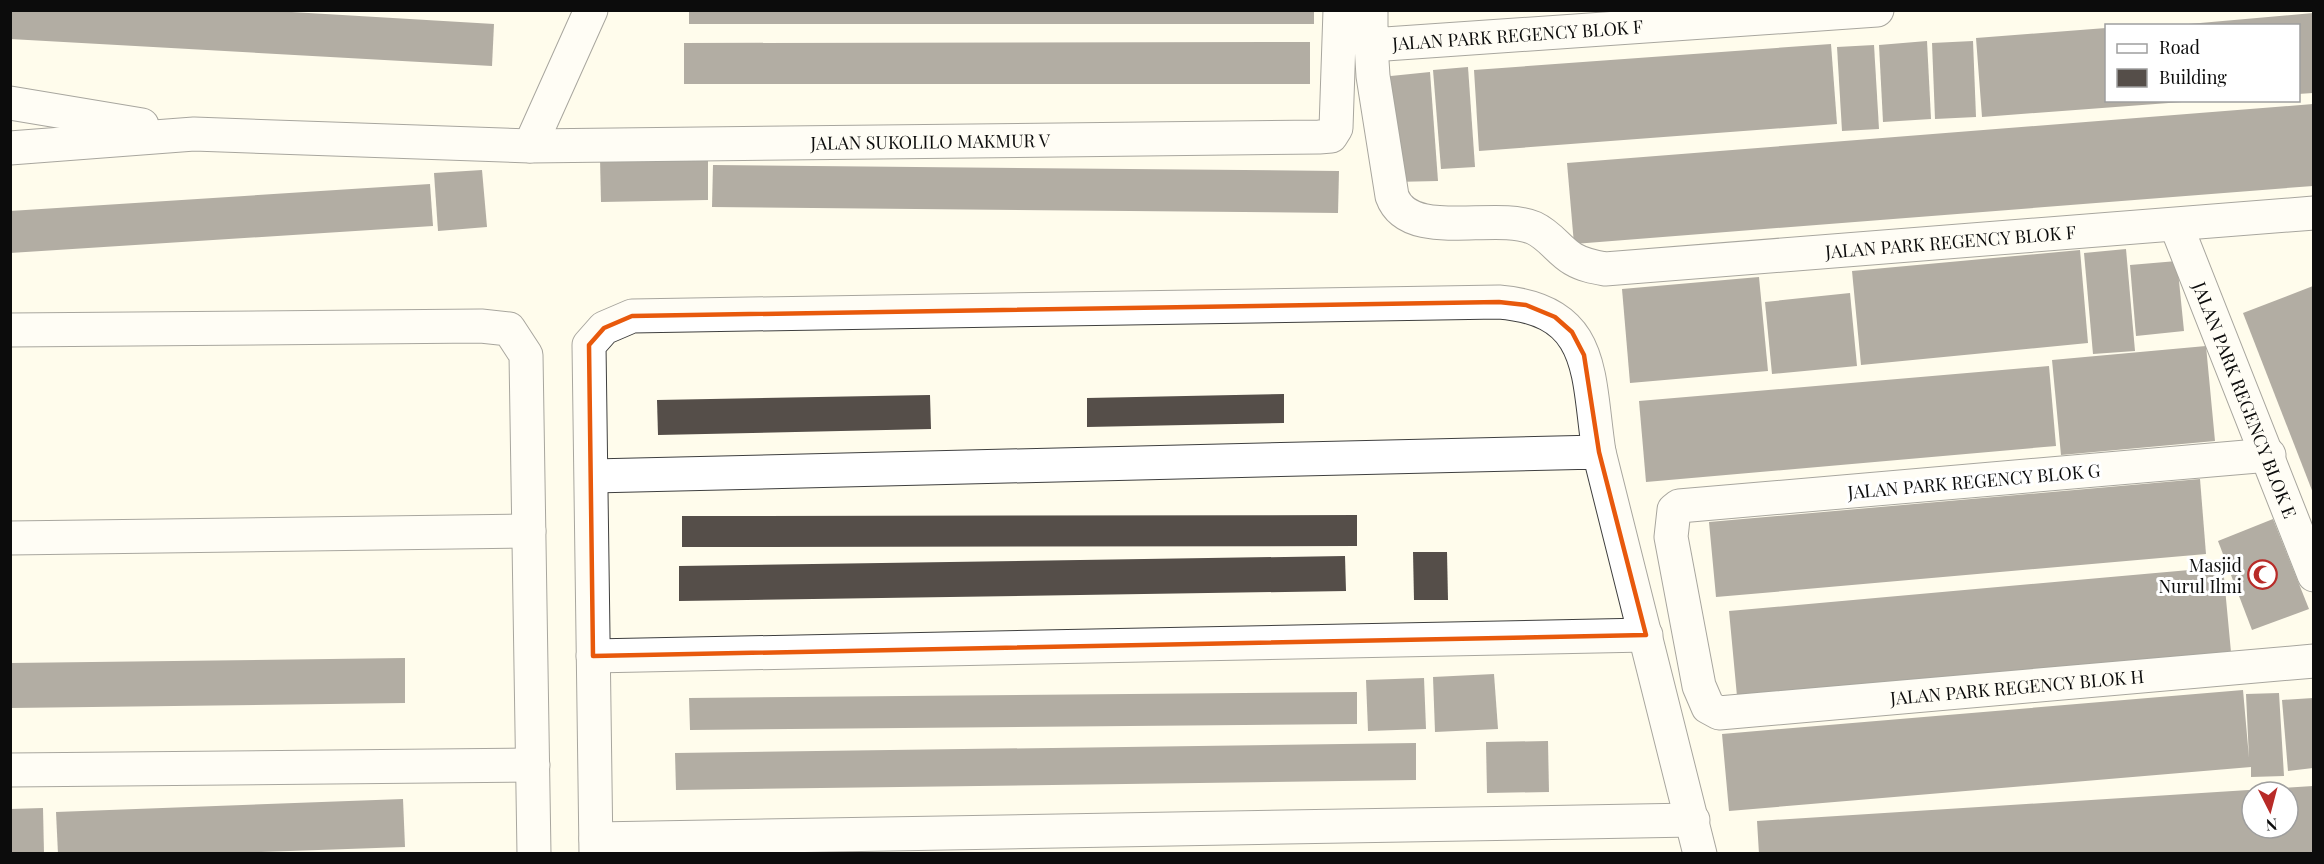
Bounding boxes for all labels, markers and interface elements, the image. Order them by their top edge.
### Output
street label: JALAN PARK REGENCY BLOK F [1390,14,1644,56]
legend [2105,24,2300,102]
text: Road [2159,35,2200,59]
text: Building [2159,65,2227,89]
street label: JALAN SUKOLILO MAKMUR V [809,128,1051,155]
street label: JALAN PARK REGENCY BLOK F [1823,220,2077,264]
street label: JALAN PARK REGENCY BLOK E [2187,277,2302,522]
street label: JALAN PARK REGENCY BLOK G [1846,458,2102,504]
place label: Masjid Nurul Ilmi [2158,553,2243,598]
mosque icon: Masjid Nurul Ilmi [2247,559,2279,591]
street label: JALAN PARK REGENCY BLOK H [1888,664,2145,710]
north arrow [2240,780,2300,840]
text: N [2264,814,2278,837]

